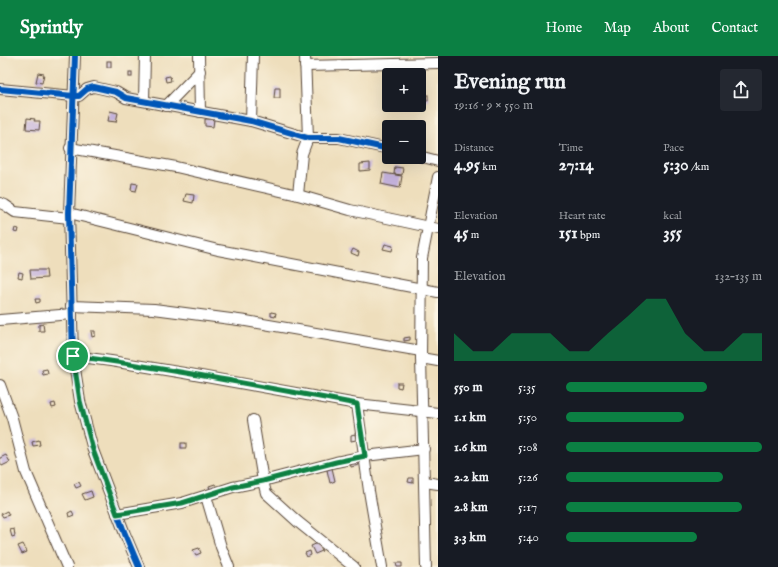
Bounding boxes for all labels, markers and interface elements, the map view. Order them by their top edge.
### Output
text: Sprintly [20,16,83,40]
text: Home [546,19,582,37]
text: Map [604,19,631,37]
text: About [653,19,689,37]
text: Contact [711,19,758,37]
map controls [382,68,426,164]
button: + [382,68,426,112]
text: Evening run [454,68,566,96]
button: share [720,69,762,111]
text: 19:16 · 9 × 550 m [454,97,533,114]
button: − [382,120,426,164]
text: Distance [454,141,494,155]
text: Time [559,141,583,155]
text: Pace [663,141,684,155]
text: 4.95 [454,155,480,176]
text: 27:14 [559,155,594,176]
text: 5:30 [663,155,689,176]
text: km [480,160,497,174]
text: /km [689,160,709,174]
text: Elevation [454,209,498,223]
text: Heart rate [559,209,606,223]
text: kcal [663,209,682,223]
text: 45 [454,223,468,244]
text: 151 [559,223,577,244]
text: 355 [663,223,682,244]
text: m [468,228,479,242]
text: bpm [577,228,600,242]
text: Elevation [454,268,506,285]
text: 132–135 m [715,268,762,285]
pin [56,339,90,373]
icon: arrive [62,345,84,367]
text: 550 m [454,379,483,396]
text: 5:35 [518,379,536,396]
text: 1.1 km [454,409,486,426]
text: 5:50 [518,409,537,426]
text: 1.6 km [454,439,487,456]
text: 5:08 [518,439,538,456]
text: 2.2 km [454,469,489,486]
text: 5:26 [518,469,538,486]
text: 2.8 km [454,499,488,516]
text: 5:17 [518,499,537,516]
text: 3.3 km [454,529,486,546]
text: 5:40 [518,529,539,546]

